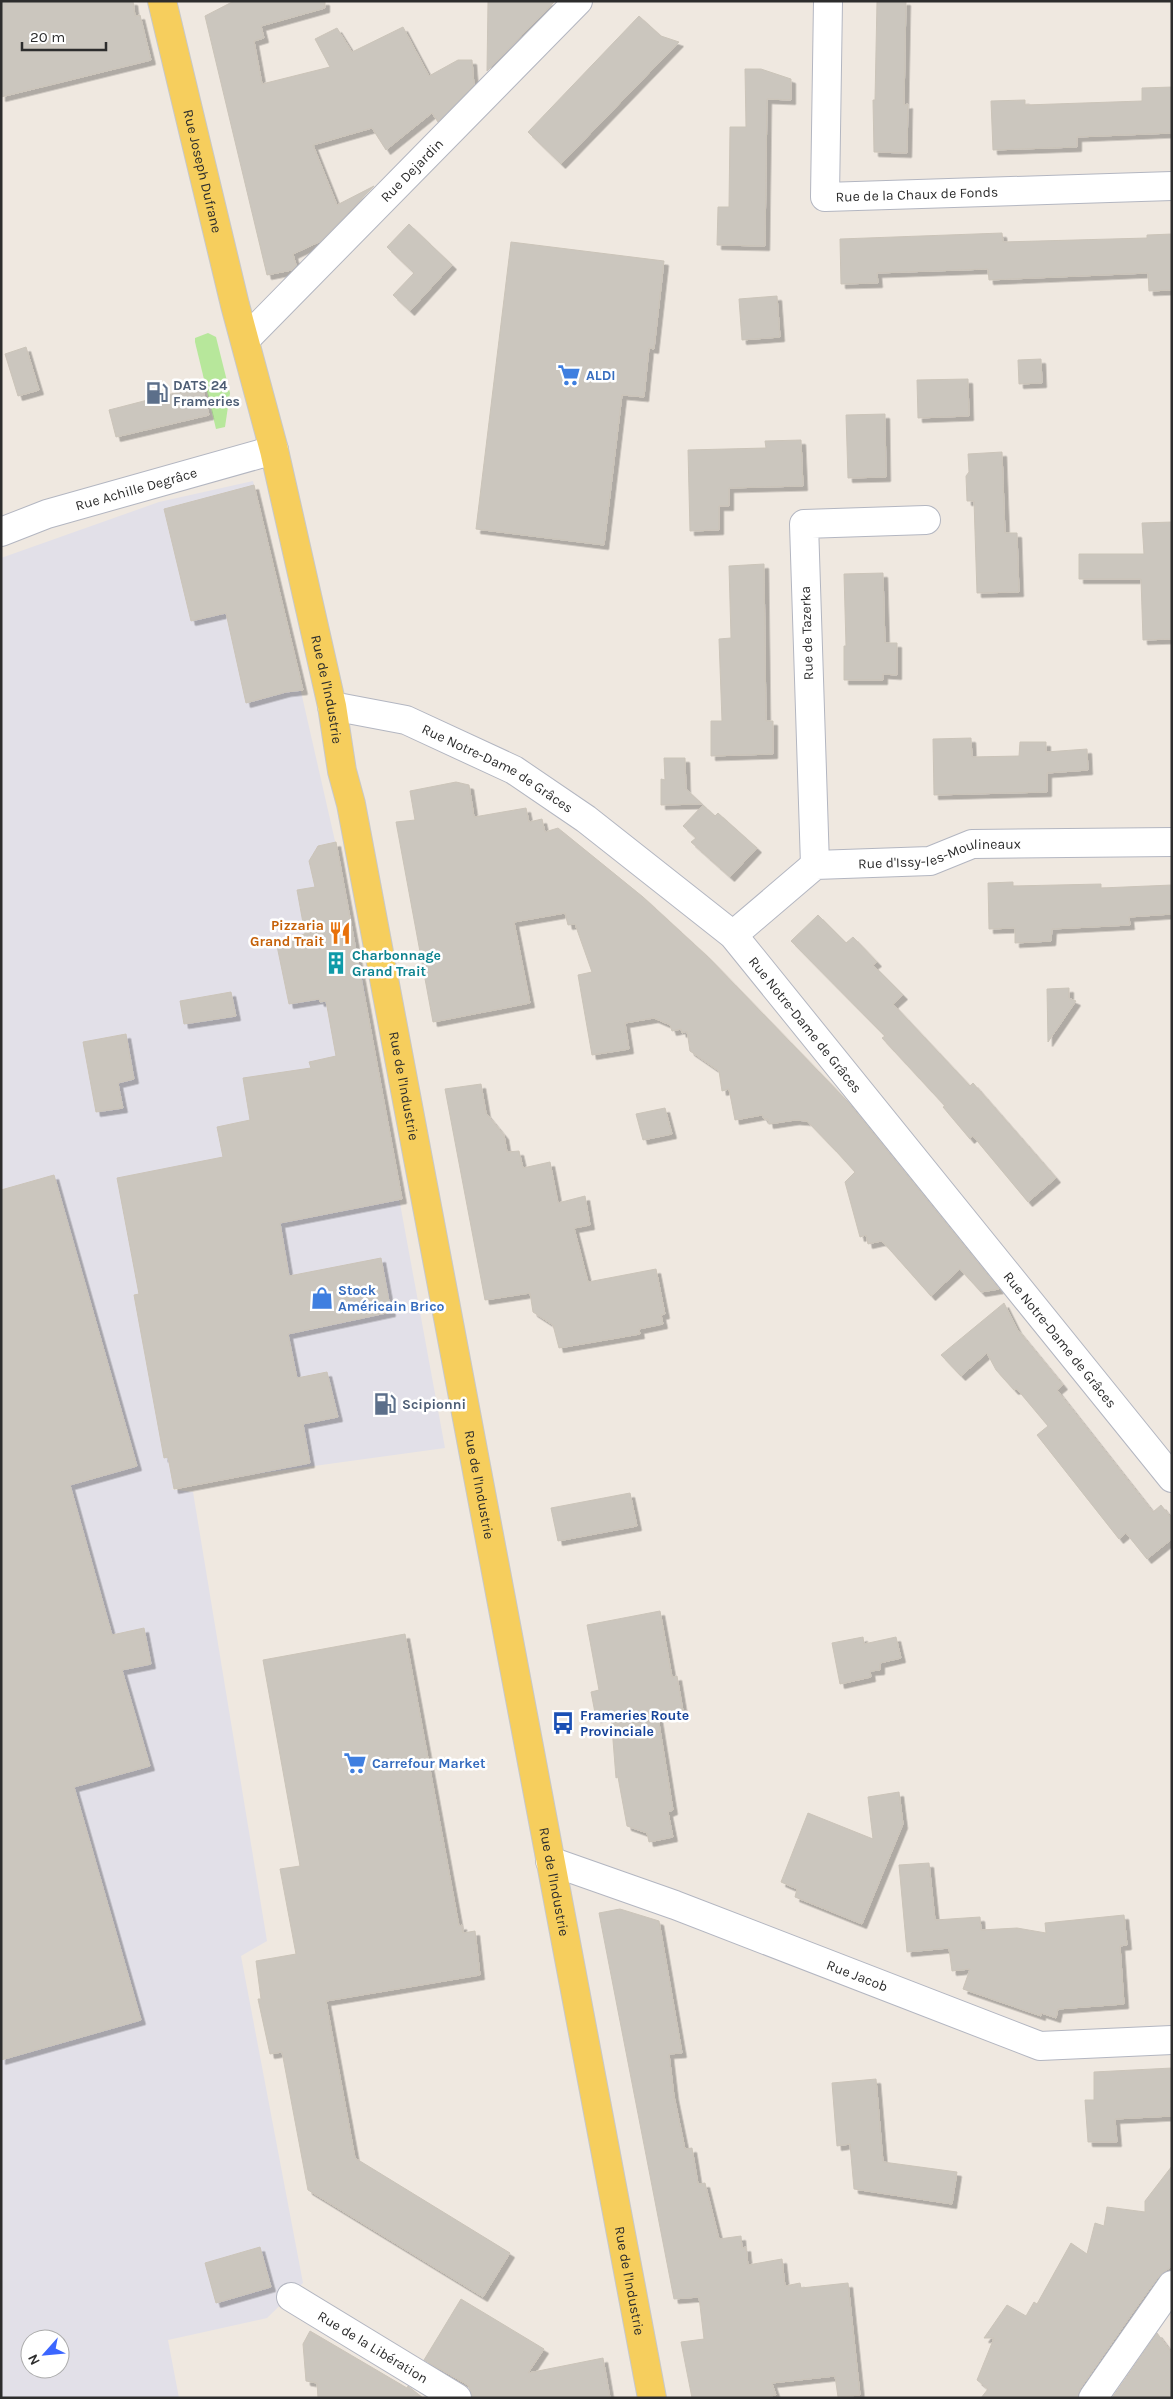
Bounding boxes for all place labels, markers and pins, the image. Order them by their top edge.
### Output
supermarket icon: ALDI [556,362,582,388]
place label: ALDI [586,367,616,384]
place label: DATS 24 Frameries [173,377,240,410]
fuel station icon: DATS 24 Frameries [144,380,170,406]
place label: Pizzaria Grand Trait [250,917,324,950]
restaurant icon: Pizzaria Grand Trait [327,920,353,946]
place label: Charbonnage Grand Trait [352,947,441,980]
building icon: Charbonnage Grand Trait [323,950,349,976]
place label: Stock Américain Brico [338,1282,445,1315]
shop icon: Stock Américain Brico [309,1285,335,1311]
fuel station icon: Scipionni [372,1391,398,1417]
place label: Scipionni [402,1396,466,1413]
place label: Frameries Route Provinciale [580,1707,689,1740]
bus stop icon: Frameries Route Provinciale [550,1710,576,1736]
supermarket icon: Carrefour Market [342,1750,368,1776]
place label: Carrefour Market [372,1755,486,1772]

